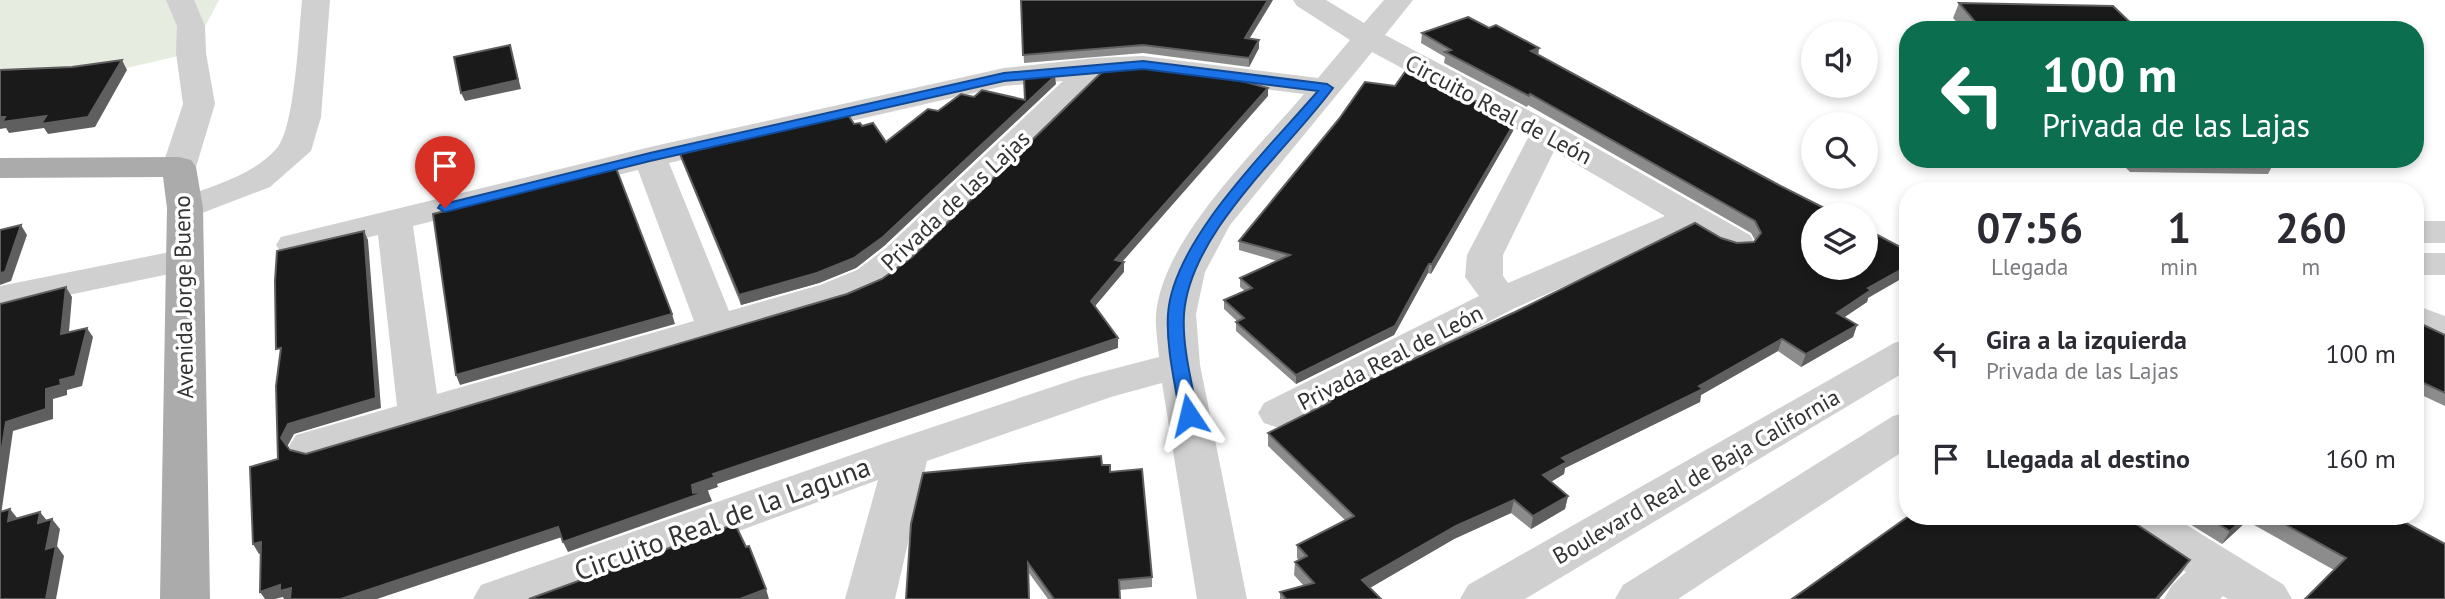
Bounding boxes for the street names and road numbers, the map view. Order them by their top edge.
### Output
street label: Circuito Real de León [1401,47,1597,171]
street label: Privada de las Lajas [875,124,1035,276]
street label: Avenida Jorge Bueno [167,195,199,399]
street label: Privada Real de León [1293,298,1487,416]
street label: Boulevard Real de Baja California [1547,382,1845,570]
street label: Circuito Real de la Laguna [569,447,875,589]

